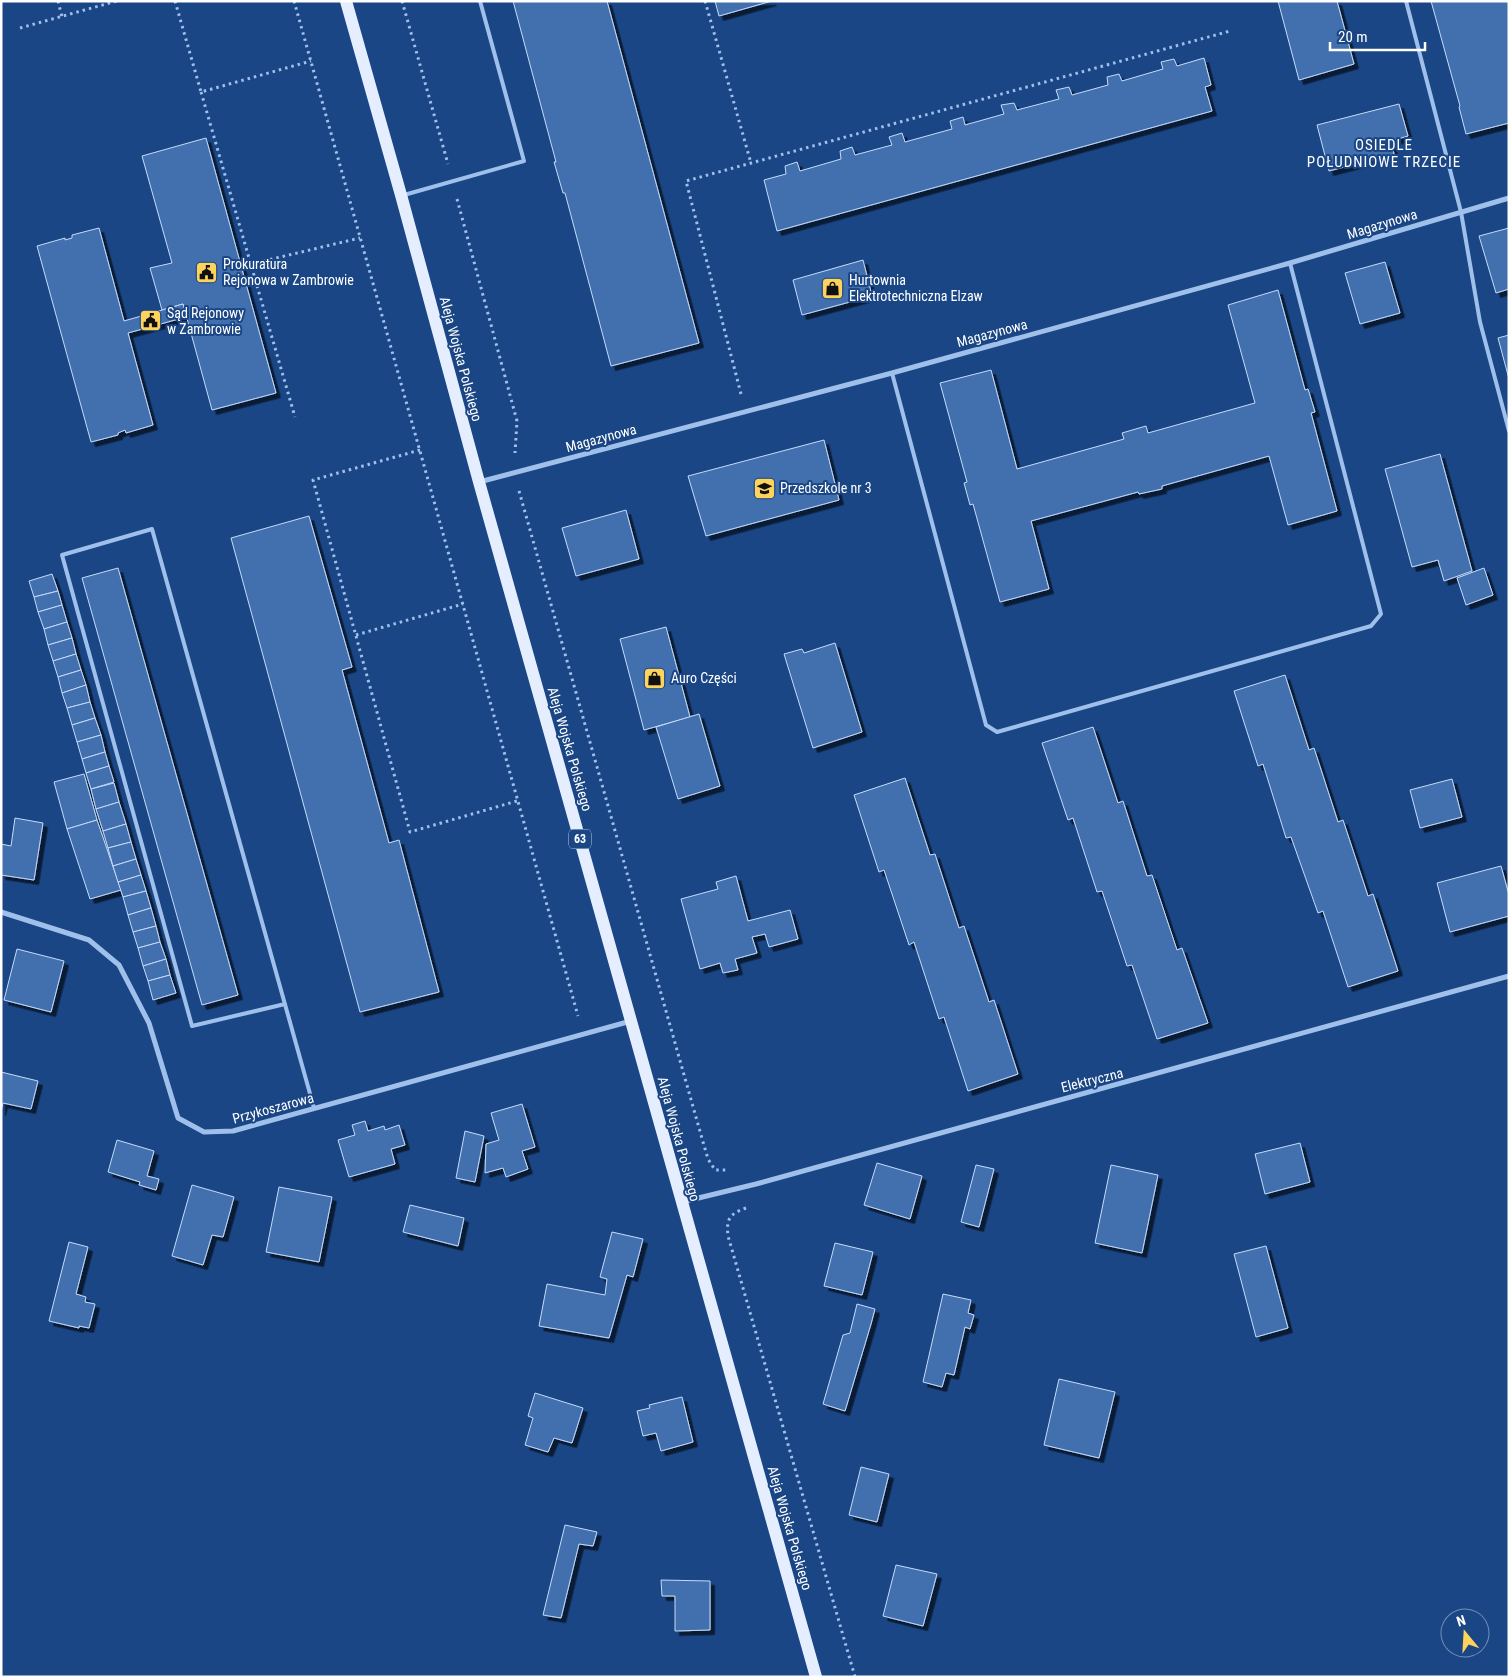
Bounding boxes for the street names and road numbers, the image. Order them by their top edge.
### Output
street label: Magazynowa [1345,206,1419,242]
street label: Aleja Wojska Polskiego [437,295,485,423]
street label: Magazynowa [955,316,1029,350]
street label: Magazynowa [564,421,638,455]
street label: Aleja Wojska Polskiego [545,685,595,813]
road number: 63 [569,830,591,849]
street label: Elektryczna [1059,1065,1125,1095]
street label: Aleja Wojska Polskiego [655,1075,703,1203]
street label: Przykoszarowa [231,1089,315,1127]
street label: Aleja Wojska Polskiego [765,1464,815,1592]

